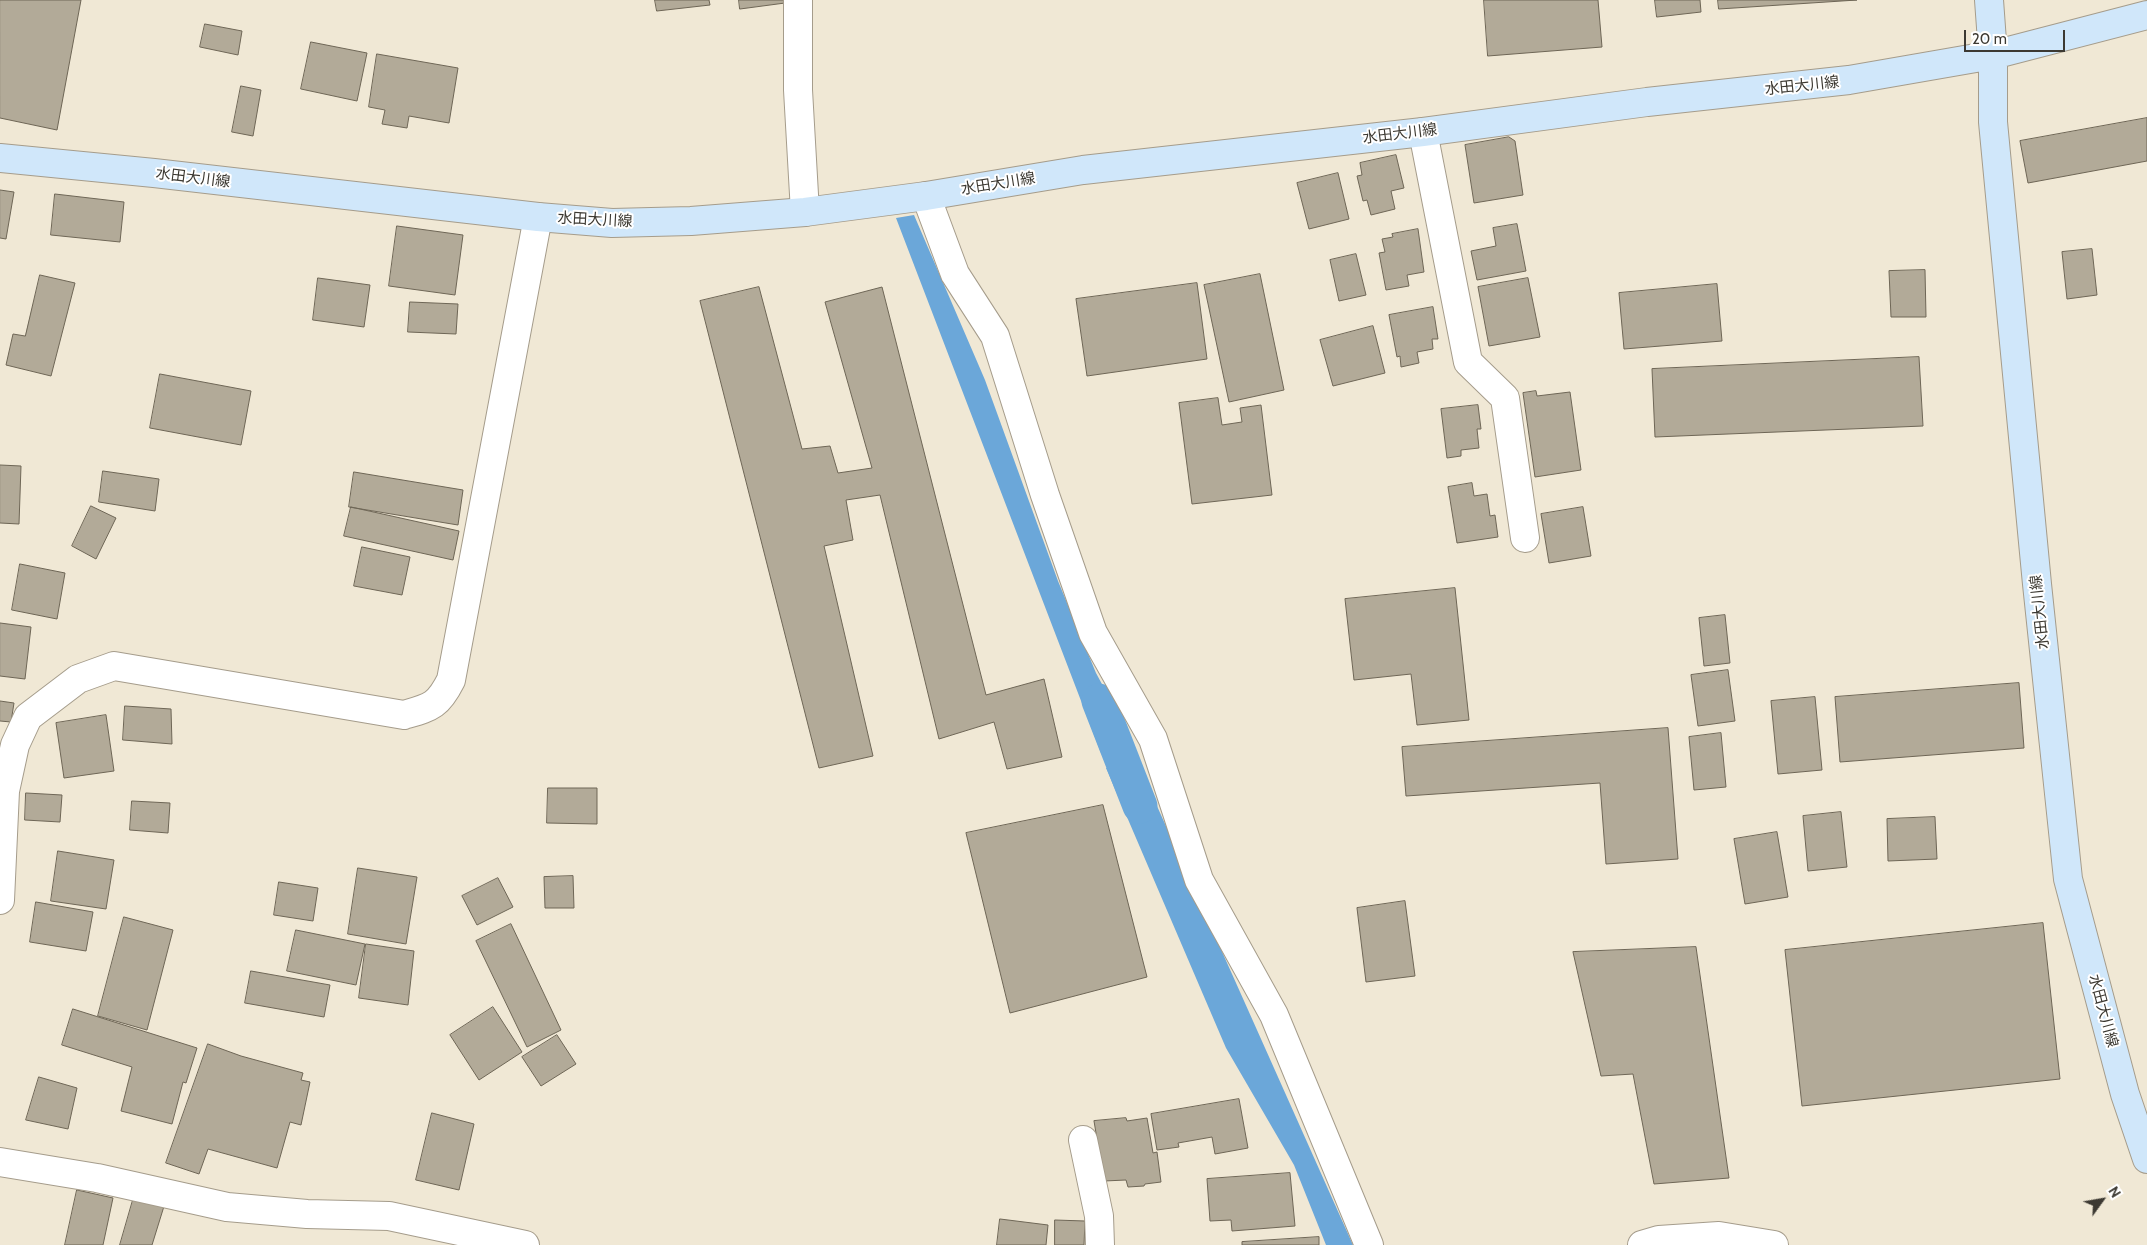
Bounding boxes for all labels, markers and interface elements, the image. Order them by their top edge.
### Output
scale bar [1967,20,2068,52]
text: 20 m [1972,30,2007,48]
street label: 水田大川線 [1764,73,1840,99]
street label: 水田大川線 [1362,120,1438,148]
street label: 水田大川線 [155,164,231,192]
street label: 水田大川線 [960,169,1036,199]
street label: 水田大川線 [557,209,633,231]
street label: 水田大川線 [2027,574,2053,650]
street label: 水田大川線 [2085,972,2121,1050]
north arrow [2077,1175,2127,1225]
text: N [2104,1183,2125,1201]

